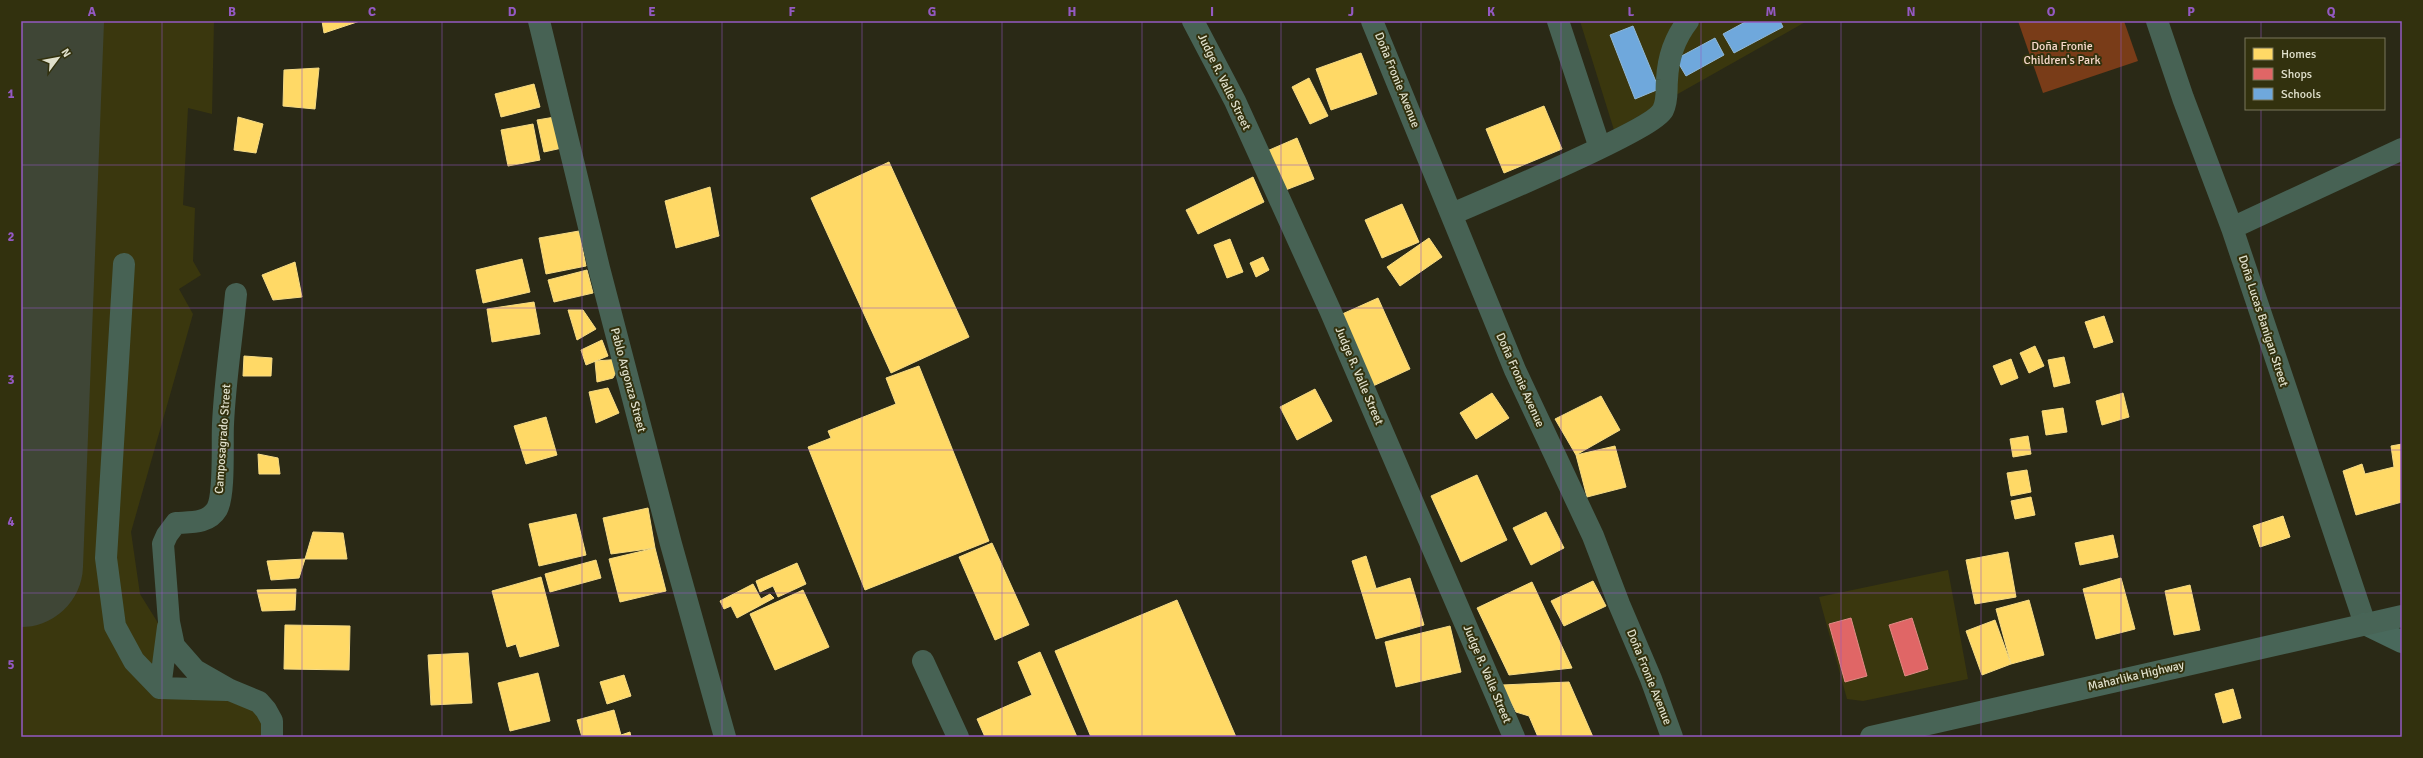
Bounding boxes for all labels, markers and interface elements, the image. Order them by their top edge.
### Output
text: A [88,4,97,20]
text: B [228,4,236,20]
text: C [368,4,376,20]
text: D [508,4,517,20]
text: E [648,4,656,20]
text: F [789,4,796,20]
text: G [928,4,936,20]
text: H [1068,4,1076,20]
text: I [1210,4,1214,20]
text: J [1348,4,1354,20]
text: K [1487,4,1495,20]
text: L [1628,4,1635,20]
text: M [1766,4,1777,20]
text: N [1906,4,1916,20]
text: O [2047,4,2056,20]
text: P [2187,4,2195,20]
text: Q [2327,4,2336,20]
street label: Doña Fronie Avenue [1371,30,1423,130]
street label: Judge R. Valle Street [1194,31,1254,133]
north arrow [38,38,78,78]
legend [2245,38,2385,110]
park label: Doña Fronie Children's Park [2024,39,2101,68]
text: N [59,46,74,60]
text: Homes [2281,47,2316,62]
text: Shops [2281,67,2312,82]
text: 1 [7,86,15,102]
text: Schools [2281,87,2321,102]
text: 2 [7,229,15,245]
street label: Doña Lucas Banigan Street [2235,253,2291,389]
street label: Judge R. Valle Street [1331,325,1387,427]
street label: Pablo Argonza Street [607,326,649,434]
street label: Doña Fronie Avenue [1492,331,1548,429]
text: 3 [7,372,15,388]
street label: Camposagrado Street [212,384,234,494]
text: 4 [7,514,15,530]
street label: Judge R. Valle Street [1459,623,1515,725]
street label: Doña Fronie Avenue [1623,627,1675,727]
text: 5 [7,657,15,673]
street label: Maharlika Highway [2086,658,2186,694]

